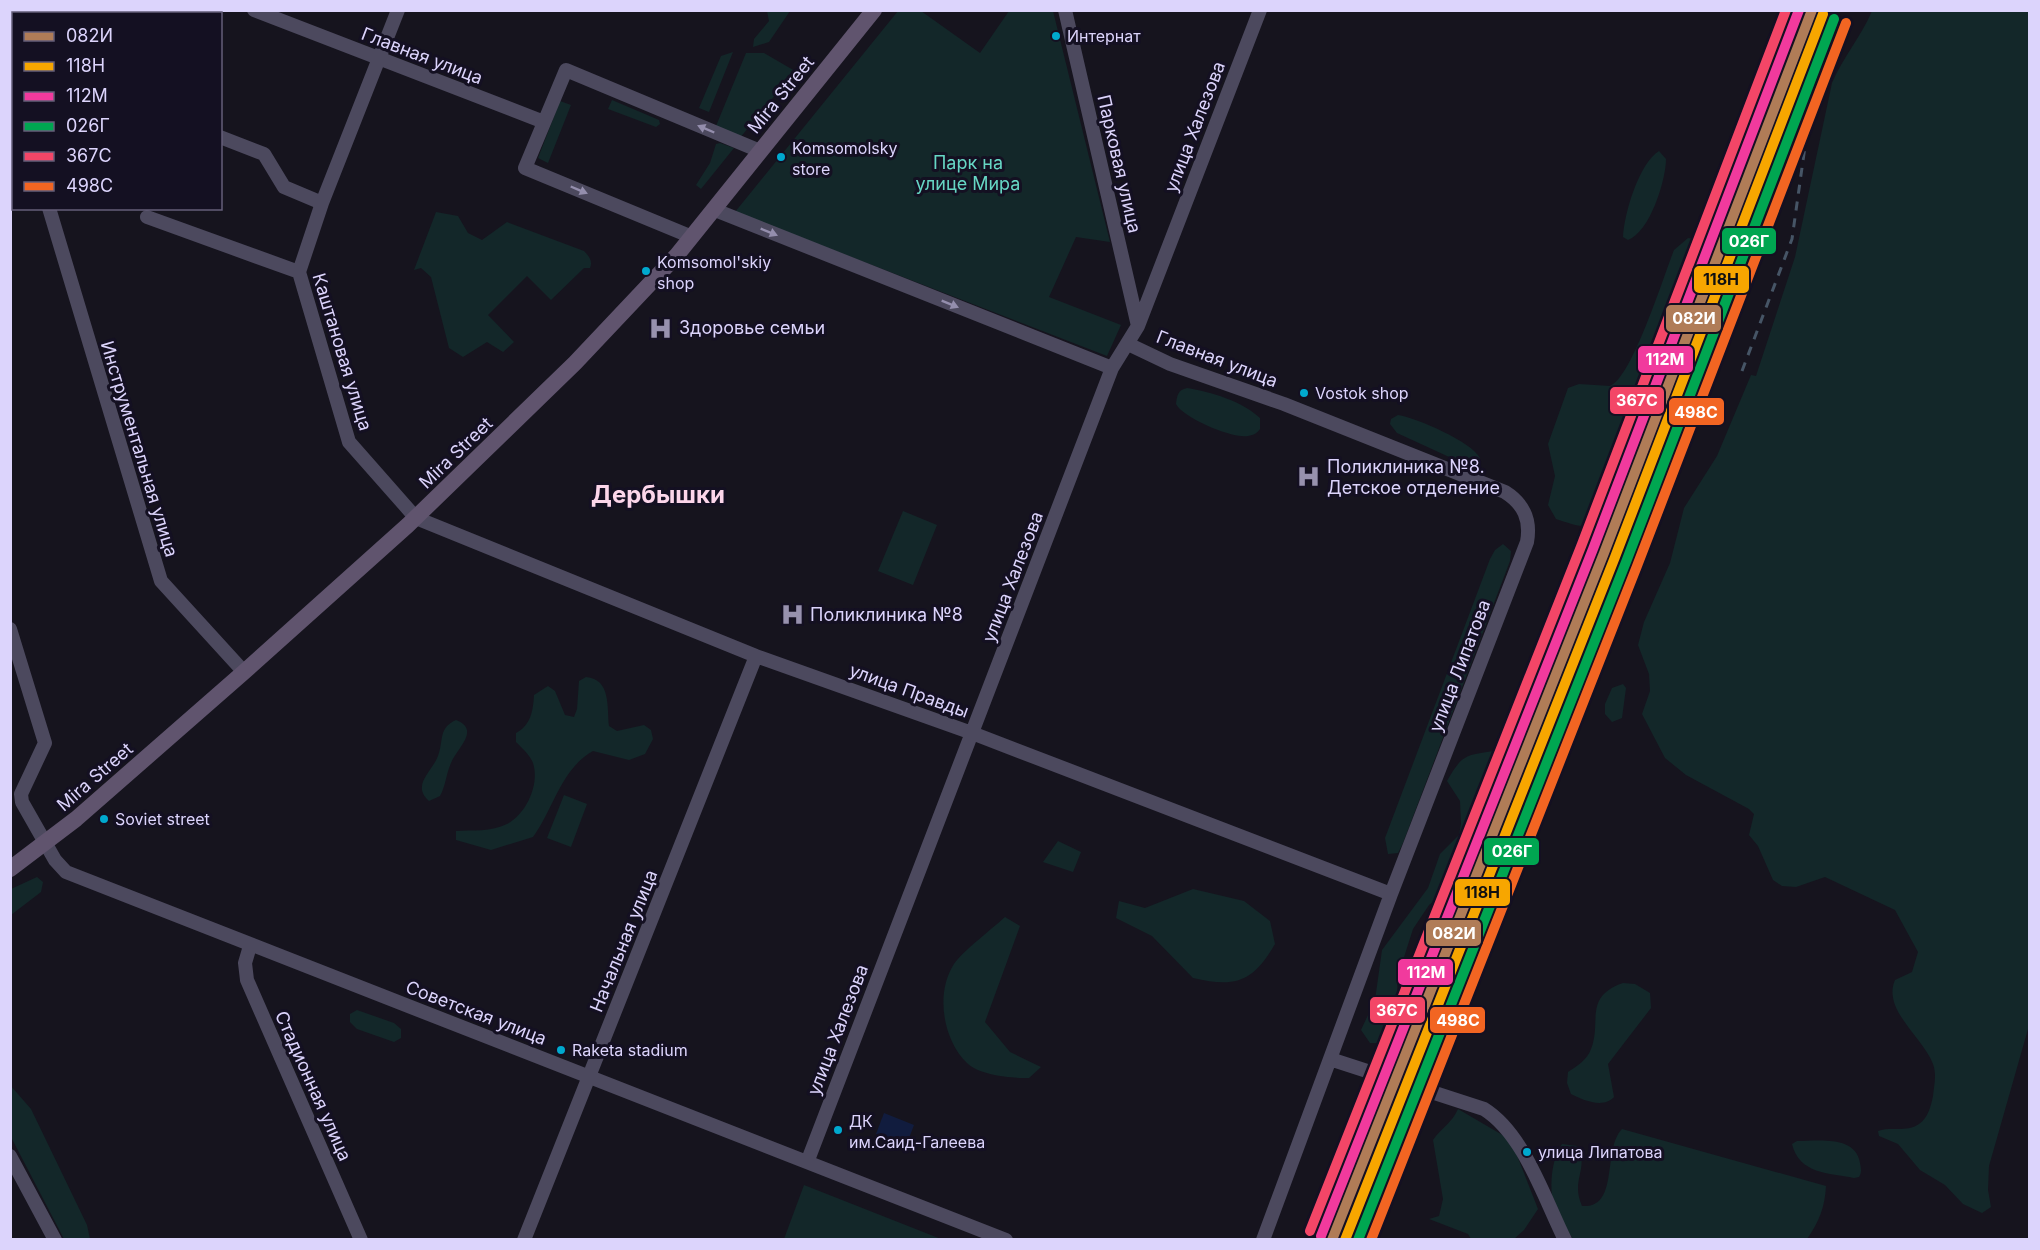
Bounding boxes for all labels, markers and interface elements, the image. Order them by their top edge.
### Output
legend [12,12,222,210]
street label: Главная улица [359,23,486,88]
text: 082И [66,25,113,46]
place label: Интернат [1067,26,1141,46]
marker: Интернат [1050,30,1062,42]
street label: Mira Street [743,52,818,138]
text: 118Н [66,55,105,76]
street label: улица Халезова [1160,58,1229,195]
text: 112М [66,85,108,106]
street label: Парковая улица [1093,93,1146,235]
text: 026Г [66,115,110,136]
one-way arrow [697,124,715,133]
place label: Komsomolsky store [792,138,897,179]
text: 367С [66,145,112,166]
marker: Komsomolsky store [775,151,787,163]
park label: Парк на улице Мира [916,152,1020,194]
text: 498С [66,175,113,196]
one-way arrow [571,185,589,195]
line badge: 026Г [1721,227,1777,255]
one-way arrow [760,228,778,237]
text: 026Г [1729,231,1769,251]
place label: Komsomol'skiy shop [657,252,771,293]
marker: Komsomol'skiy shop [640,265,652,277]
line badge: 118Н [1693,265,1750,294]
text: 118Н [1703,269,1739,289]
street label: Каштановая улица [309,271,376,433]
one-way arrow [941,300,959,309]
line badge: 082И [1665,304,1722,333]
text: 082И [1672,308,1716,328]
hospital icon: Здоровье семьи [648,315,674,341]
place label: Здоровье семьи [679,317,825,338]
street label: Главная улица [1154,326,1281,391]
street label: Инструментальная улица [97,338,182,559]
line badge: 112М [1637,345,1694,374]
text: 112М [1646,349,1684,369]
place label: Vostok shop [1315,383,1409,403]
line badge: 367С [1609,386,1665,415]
marker: Vostok shop [1298,387,1310,399]
text: 367С [1616,390,1658,410]
line badge: 498С [1668,397,1725,426]
text: 498С [1674,402,1718,422]
street label: Mira Street [415,413,497,493]
place label: Поликлиника №8. Детское отделение [1327,456,1500,498]
hospital icon: Поликлиника №8. Детское отделение [1296,464,1322,490]
district label: Дербышки [591,480,725,509]
street label: улица Халезова [978,508,1047,645]
street label: улица Липатова [1425,597,1494,735]
hospital icon: Поликлиника №8 [779,602,805,628]
place label: Поликлиника №8 [810,604,963,625]
street label: улица Правды [847,659,972,722]
street label: Mira Street [53,738,137,815]
place label: Soviet street [115,809,210,829]
marker: Soviet street [98,813,110,825]
line badge: 026Г [1483,837,1540,866]
text: 026Г [1492,841,1532,861]
street label: Начальная улица [585,867,662,1015]
line badge: 118Н [1454,878,1511,907]
text: 118Н [1464,882,1500,902]
line badge: 082И [1425,919,1482,947]
text: 082И [1432,923,1476,943]
line badge: 112М [1397,958,1454,986]
street label: улица Халезова [803,961,872,1098]
text: 112М [1407,962,1445,982]
street label: Советская улица [403,976,550,1049]
line badge: 367С [1369,996,1426,1024]
text: 367С [1376,1000,1418,1020]
line badge: 498С [1429,1006,1486,1034]
street label: Стадионная улица [271,1008,356,1164]
text: 498С [1436,1010,1480,1030]
place label: Raketa stadium [572,1040,688,1060]
marker: Raketa stadium [555,1044,567,1056]
place label: ДК им.Саид-Галеева [849,1111,985,1152]
marker: ДК им.Саид-Галеева [832,1124,844,1136]
place label: улица Липатова [1538,1142,1663,1162]
marker: улица Липатова [1521,1146,1533,1158]

